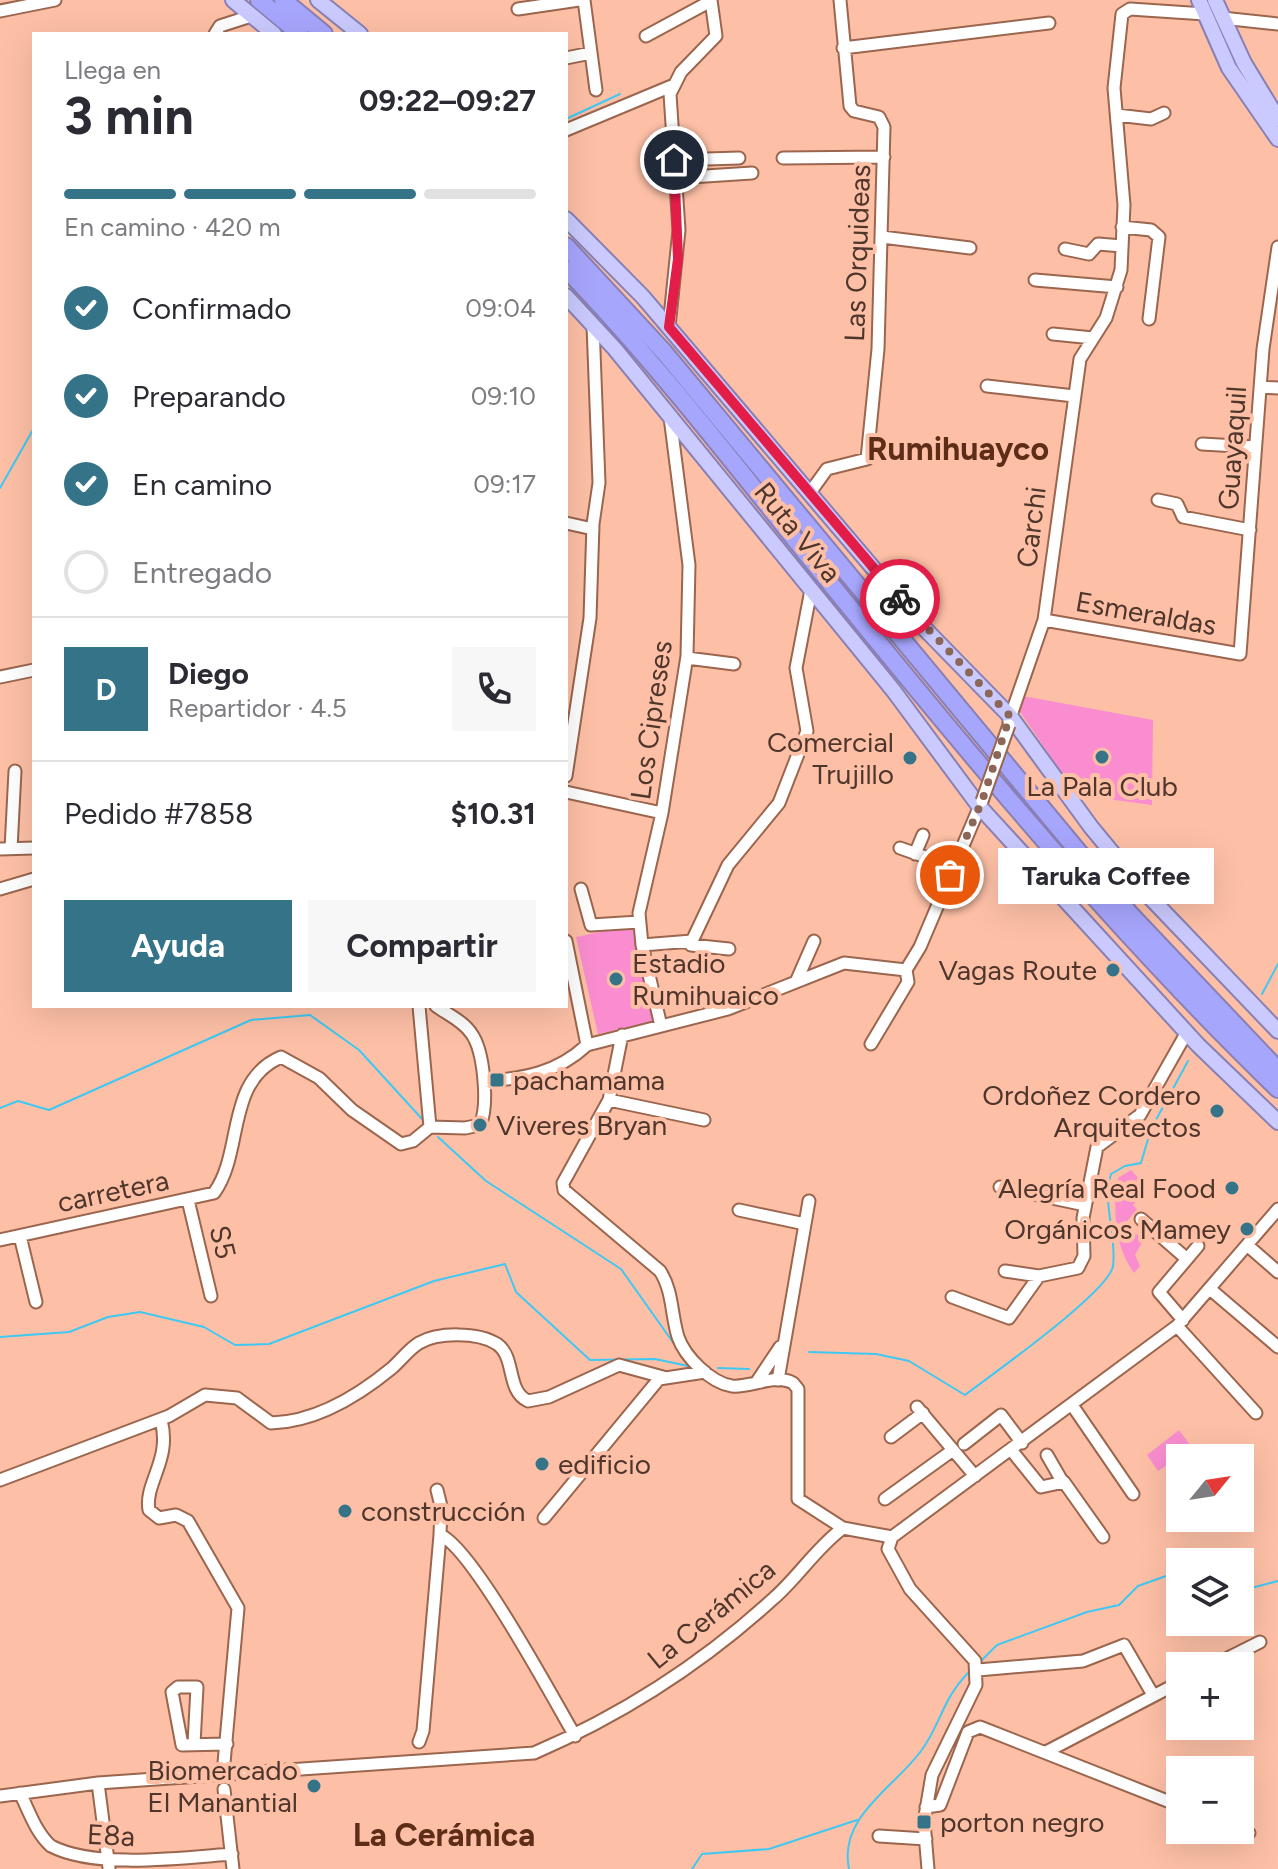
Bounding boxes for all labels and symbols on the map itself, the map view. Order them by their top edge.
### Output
pin [640,126,708,194]
street label: Las Orquideas [837,164,877,342]
street label: Guayaquil [1211,385,1253,511]
district label: Rumihuayco [867,430,1049,468]
street label: Ruta Viva [747,475,849,589]
street label: Carchi [1009,485,1053,569]
courier [860,559,940,639]
street label: Esmeraldas [1073,584,1219,642]
street label: Los Cipreses [623,638,679,802]
place label: Comercial Trujillo [767,725,894,791]
marker: La Pala Club [1093,748,1111,766]
marker: Comercial Trujillo [901,749,919,767]
place label: La Pala Club [1026,769,1178,803]
pin [916,841,984,909]
callout: Taruka Coffee [998,847,1214,903]
place label: Estadio Rumihuaico [632,946,779,1012]
place label: Vagas Route [939,953,1097,987]
marker: Vagas Route [1104,961,1122,979]
marker: Estadio Rumihuaico [607,970,625,988]
place label: pachamama [513,1063,665,1097]
marker: pachamama [488,1071,506,1089]
place label: Ordoñez Cordero Arquitectos [982,1078,1201,1144]
marker: Ordoñez Cordero Arquitectos [1208,1102,1226,1120]
place label: Viveres Bryan [496,1108,667,1142]
marker: Viveres Bryan [471,1116,489,1134]
street label: carretera [54,1163,172,1219]
place label: Alegría Real Food [998,1171,1216,1205]
marker: Alegría Real Food [1223,1179,1241,1197]
place label: Orgánicos Mamey [1004,1212,1231,1246]
marker: Orgánicos Mamey [1238,1220,1256,1238]
street label: S5 [202,1222,244,1262]
north arrow [1166,1444,1254,1532]
place label: edificio [558,1447,651,1481]
marker: edificio [533,1455,551,1473]
place label: construcción [361,1494,525,1528]
marker: construcción [336,1502,354,1520]
street label: La Cerámica [640,1552,782,1676]
place label: Biomercado El Manantial [147,1753,298,1819]
marker: Biomercado El Manantial [305,1777,323,1795]
place label: porton negro [940,1805,1105,1839]
marker: porton negro [915,1813,933,1831]
district label: La Cerámica [353,1816,535,1854]
street label: E8a [86,1817,136,1853]

